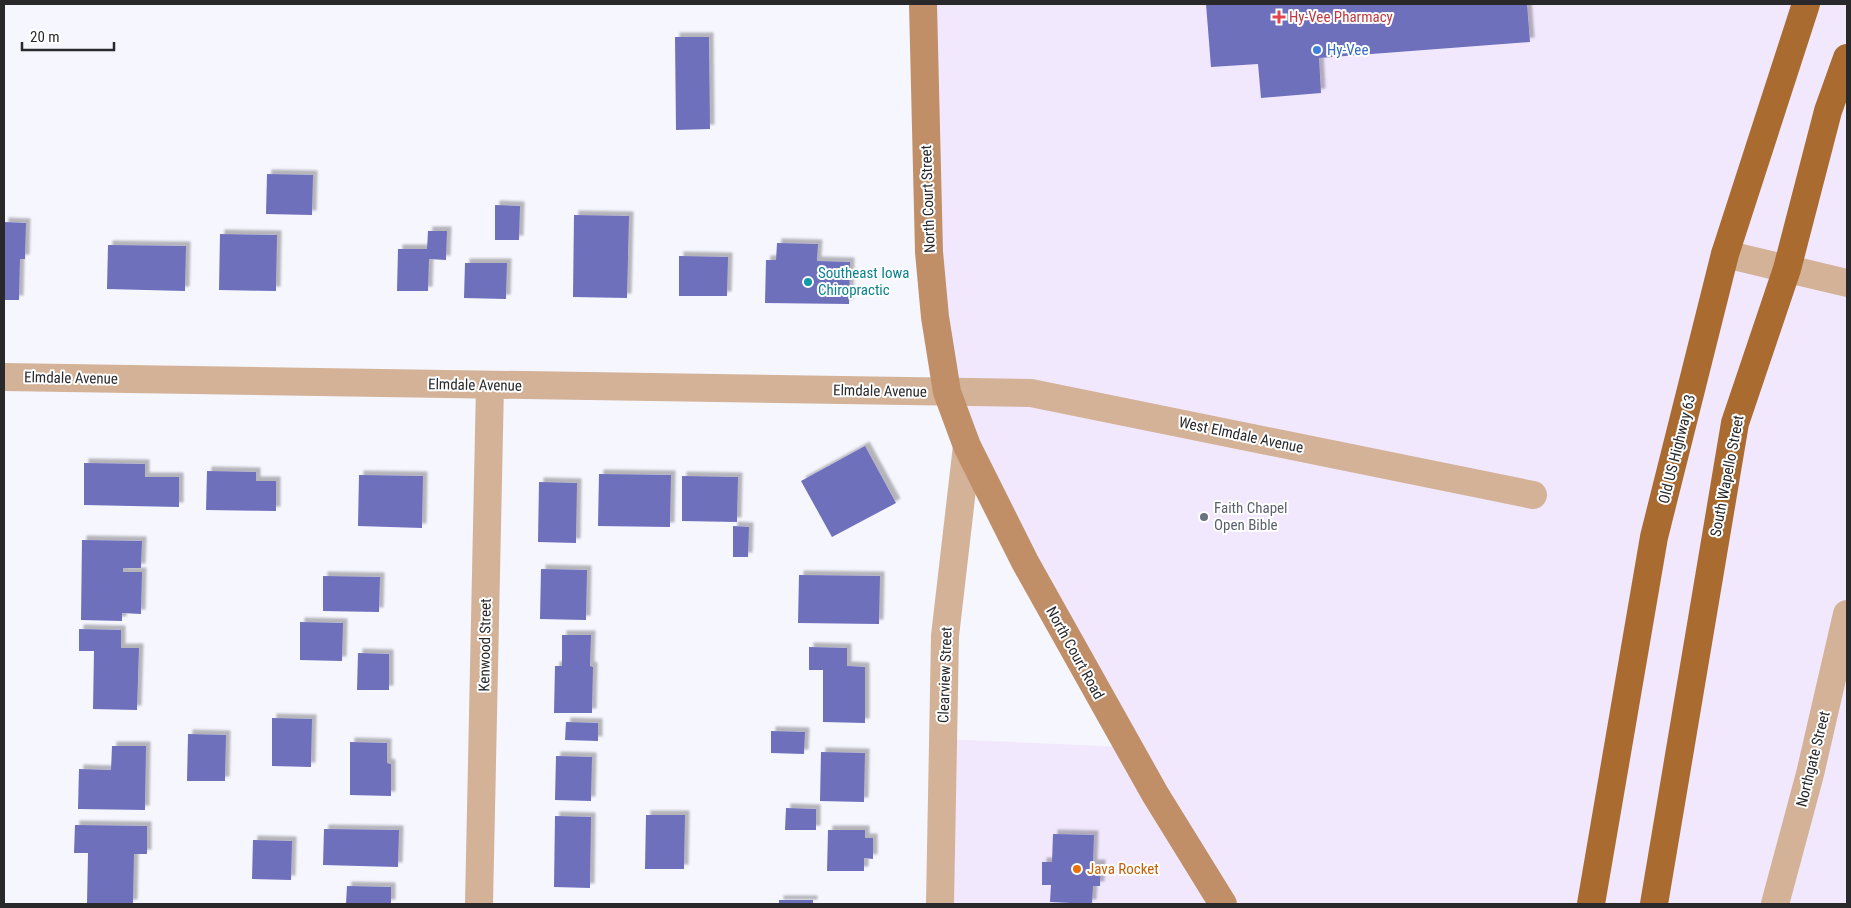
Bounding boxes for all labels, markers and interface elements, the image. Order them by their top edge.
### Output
place label: Hy-Vee Pharmacy [1289,8,1393,26]
marker: Hy-Vee Pharmacy [1273,11,1285,23]
scale bar [22,20,115,52]
text: 20 m [30,28,60,46]
place label: Hy-Vee [1327,41,1368,59]
marker: Hy-Vee [1311,44,1323,56]
street label: North Court Street [917,145,939,253]
place label: Southeast Iowa Chiropractic [818,264,909,299]
marker: Southeast Iowa Chiropractic [802,276,814,288]
street label: Elmdale Avenue [24,368,118,388]
street label: Elmdale Avenue [428,375,522,395]
street label: Elmdale Avenue [833,381,927,401]
street label: Old US Highway 63 [1655,393,1699,505]
street label: West Elmdale Avenue [1177,413,1305,457]
street label: South Wapello Street [1706,414,1748,538]
place label: Faith Chapel Open Bible [1214,499,1288,534]
marker: Faith Chapel Open Bible [1198,511,1210,523]
street label: Kenwood Street [475,598,495,692]
street label: North Court Road [1042,604,1108,702]
street label: Clearview Street [934,627,956,723]
street label: Northgate Street [1792,709,1834,809]
place label: Java Rocket [1087,860,1159,878]
marker: Java Rocket [1071,863,1083,875]

